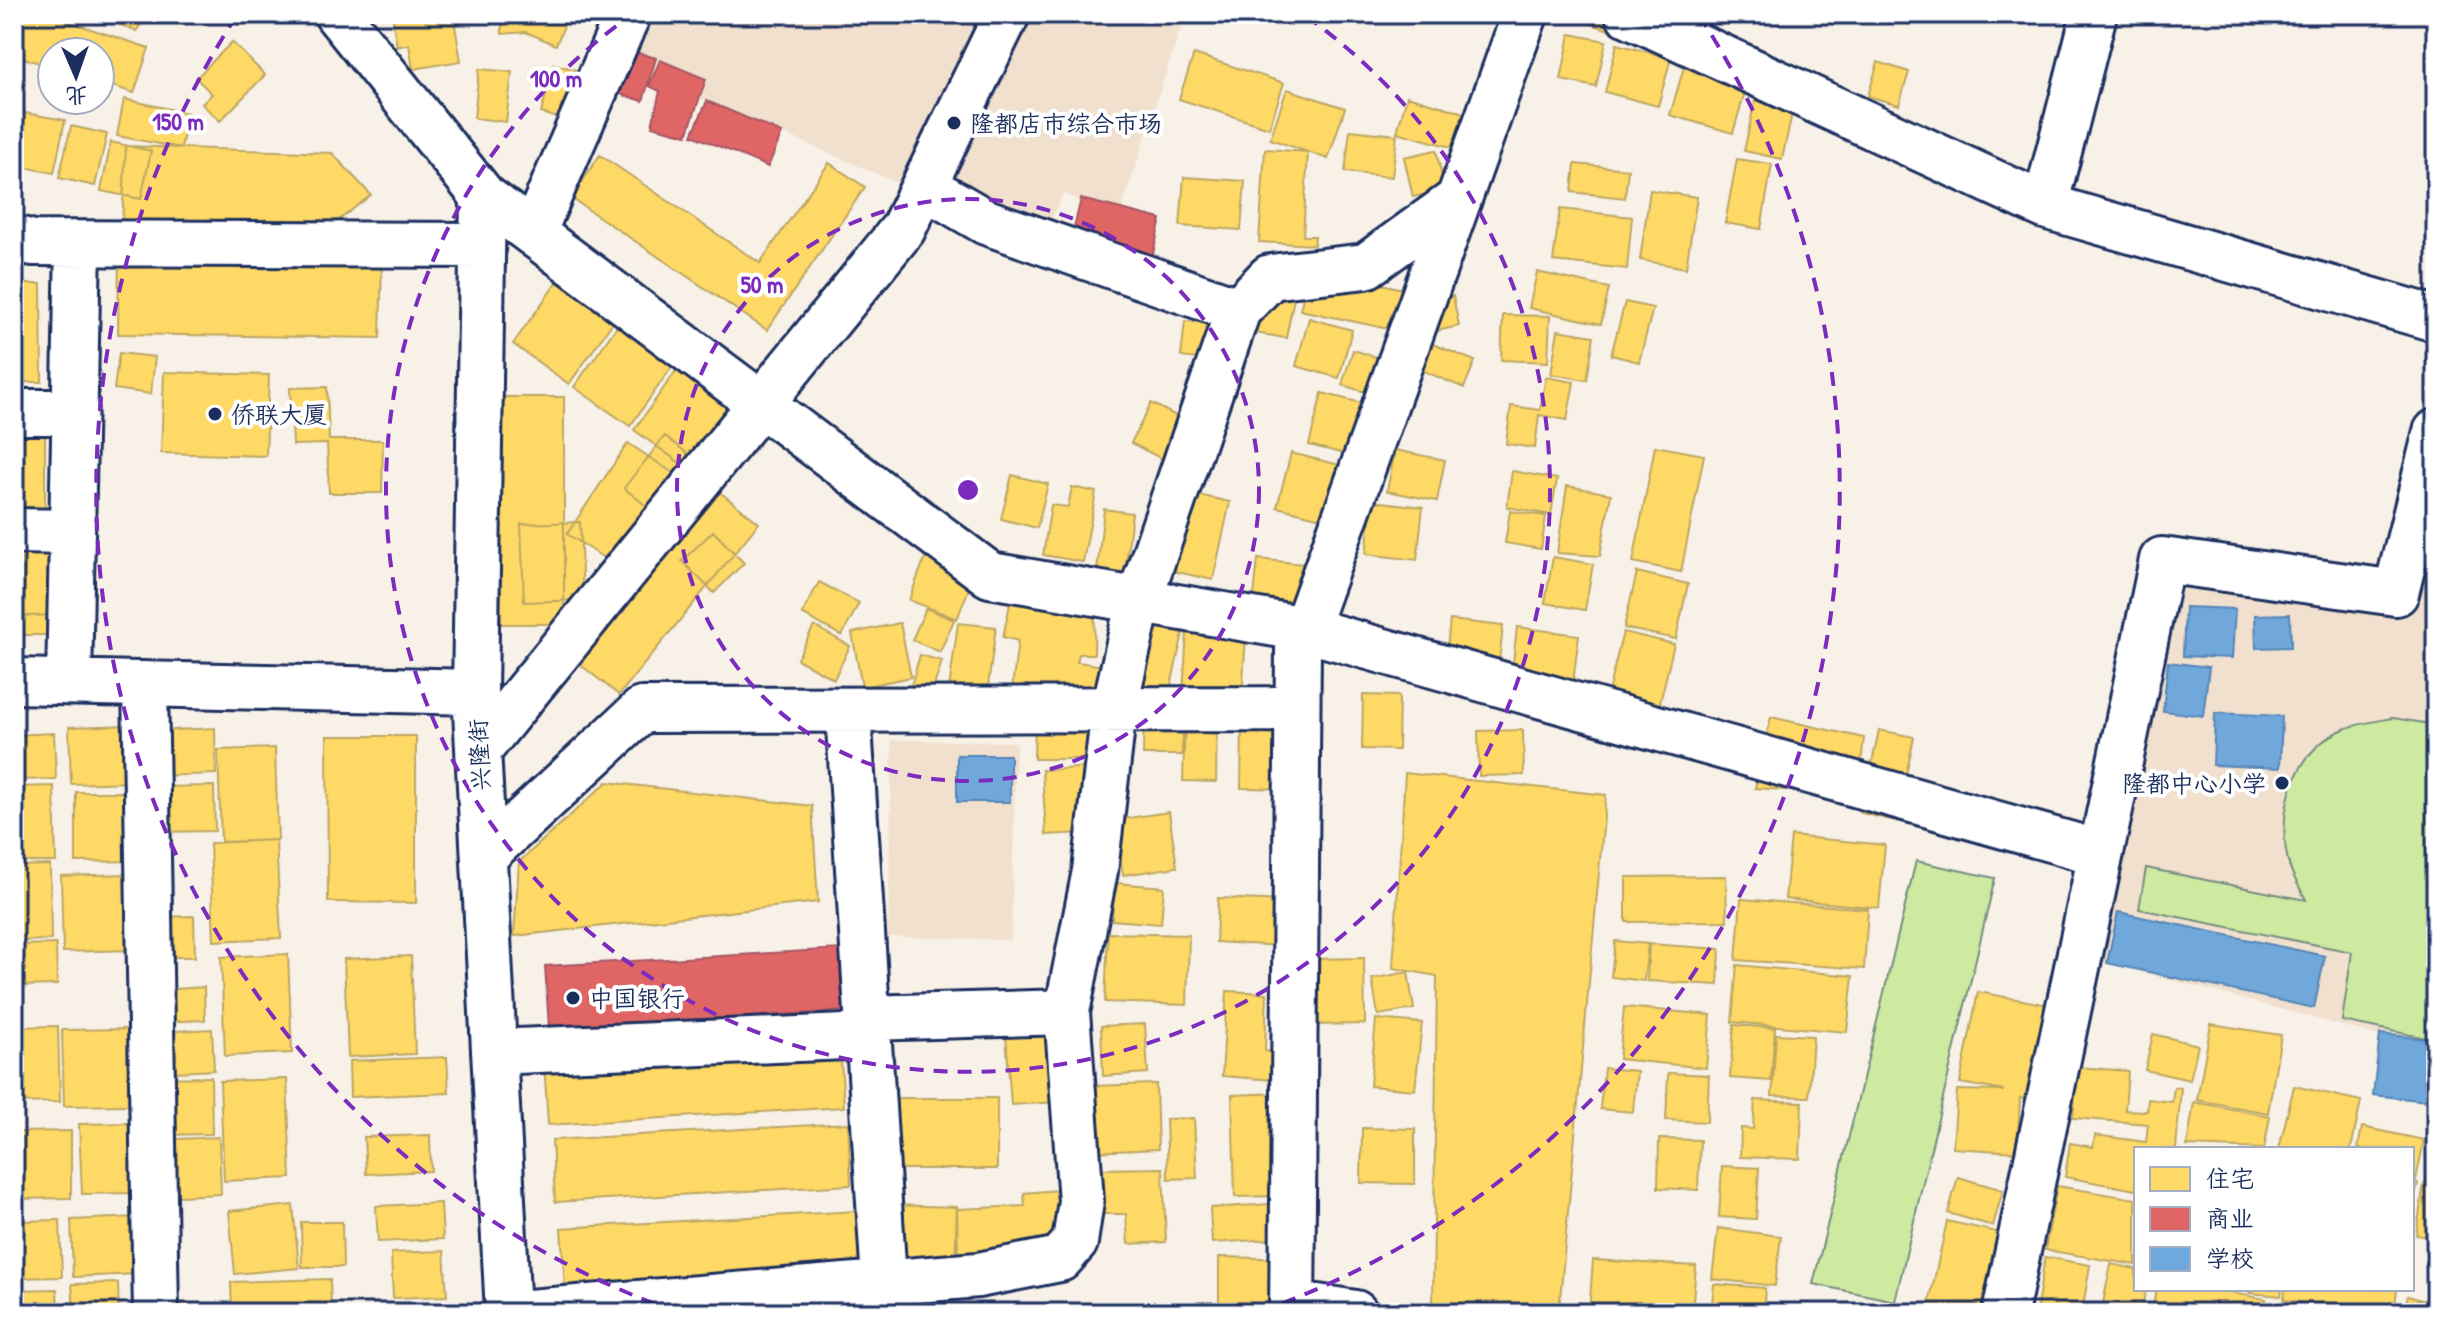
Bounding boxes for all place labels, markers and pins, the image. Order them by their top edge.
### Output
place label: 隆都店市综合市场 [970,107,1162,139]
marker: 隆都店市综合市场 [945,114,963,132]
place label: 侨联大厦 [231,398,327,430]
marker: 侨联大厦 [206,405,224,423]
centre of rings [954,476,982,504]
place label: 隆都中心小学 [2122,767,2266,799]
marker: 隆都中心小学 [2273,774,2291,792]
place label: 中国银行 [589,982,685,1014]
marker: 中国银行 [564,989,582,1007]

